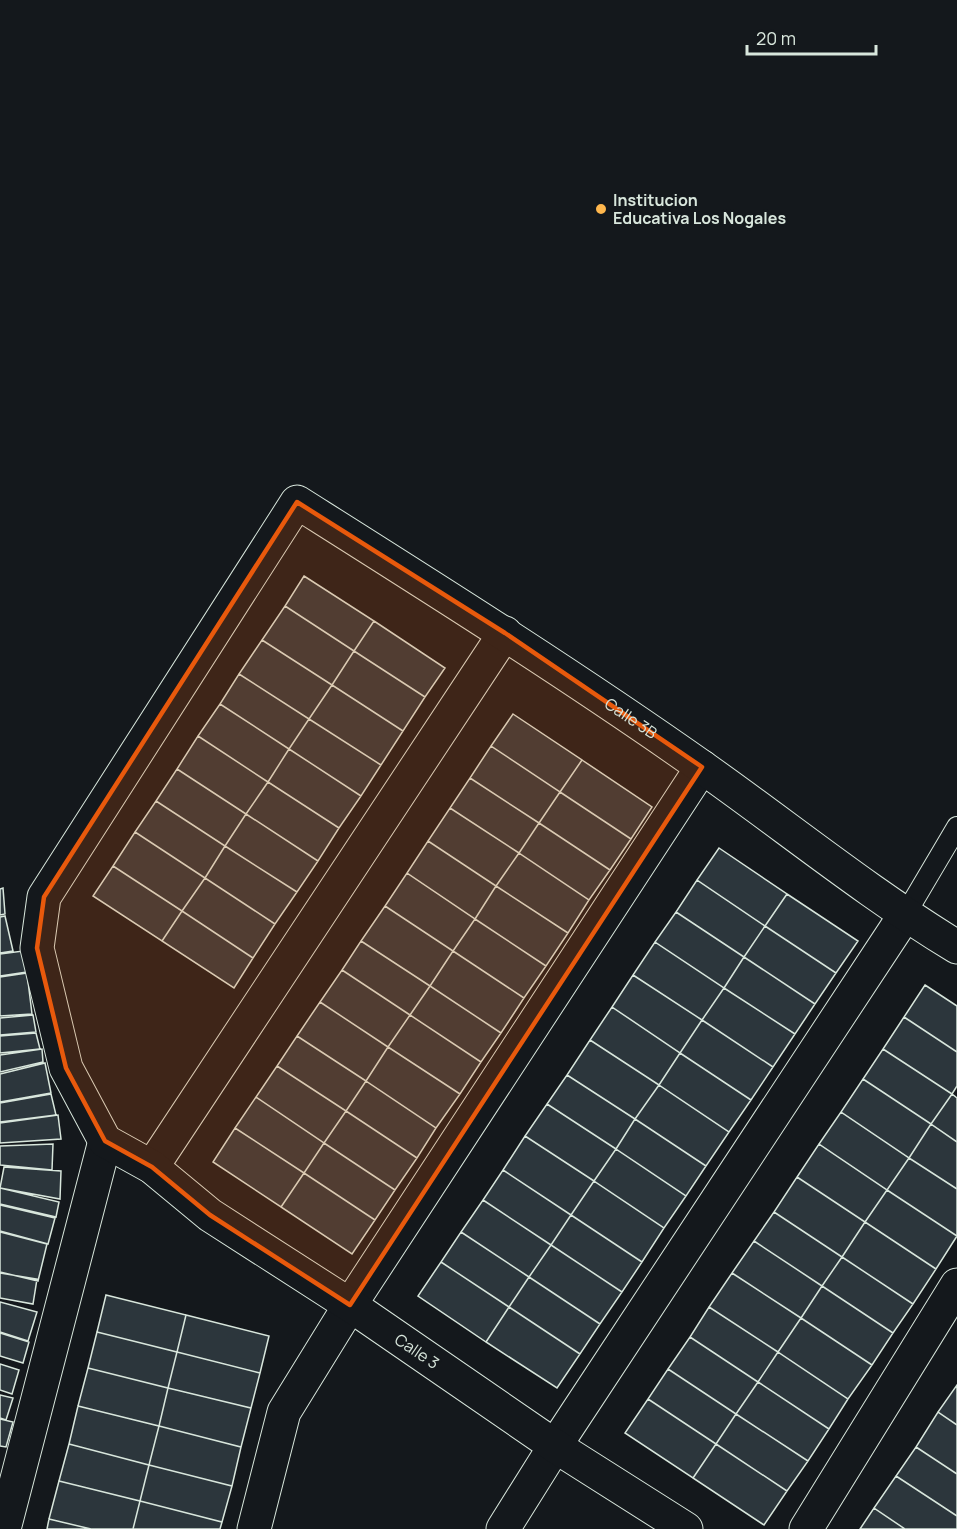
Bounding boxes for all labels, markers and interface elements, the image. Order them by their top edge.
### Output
scale bar [747,18,876,56]
text: 20 m [756,26,796,50]
place label: Institucion Educativa Los Nogales [613,189,786,229]
marker: Institucion Educativa Los Nogales [594,202,608,216]
street label: Calle 3B [601,692,662,744]
street label: Calle 3 [390,1328,444,1374]

